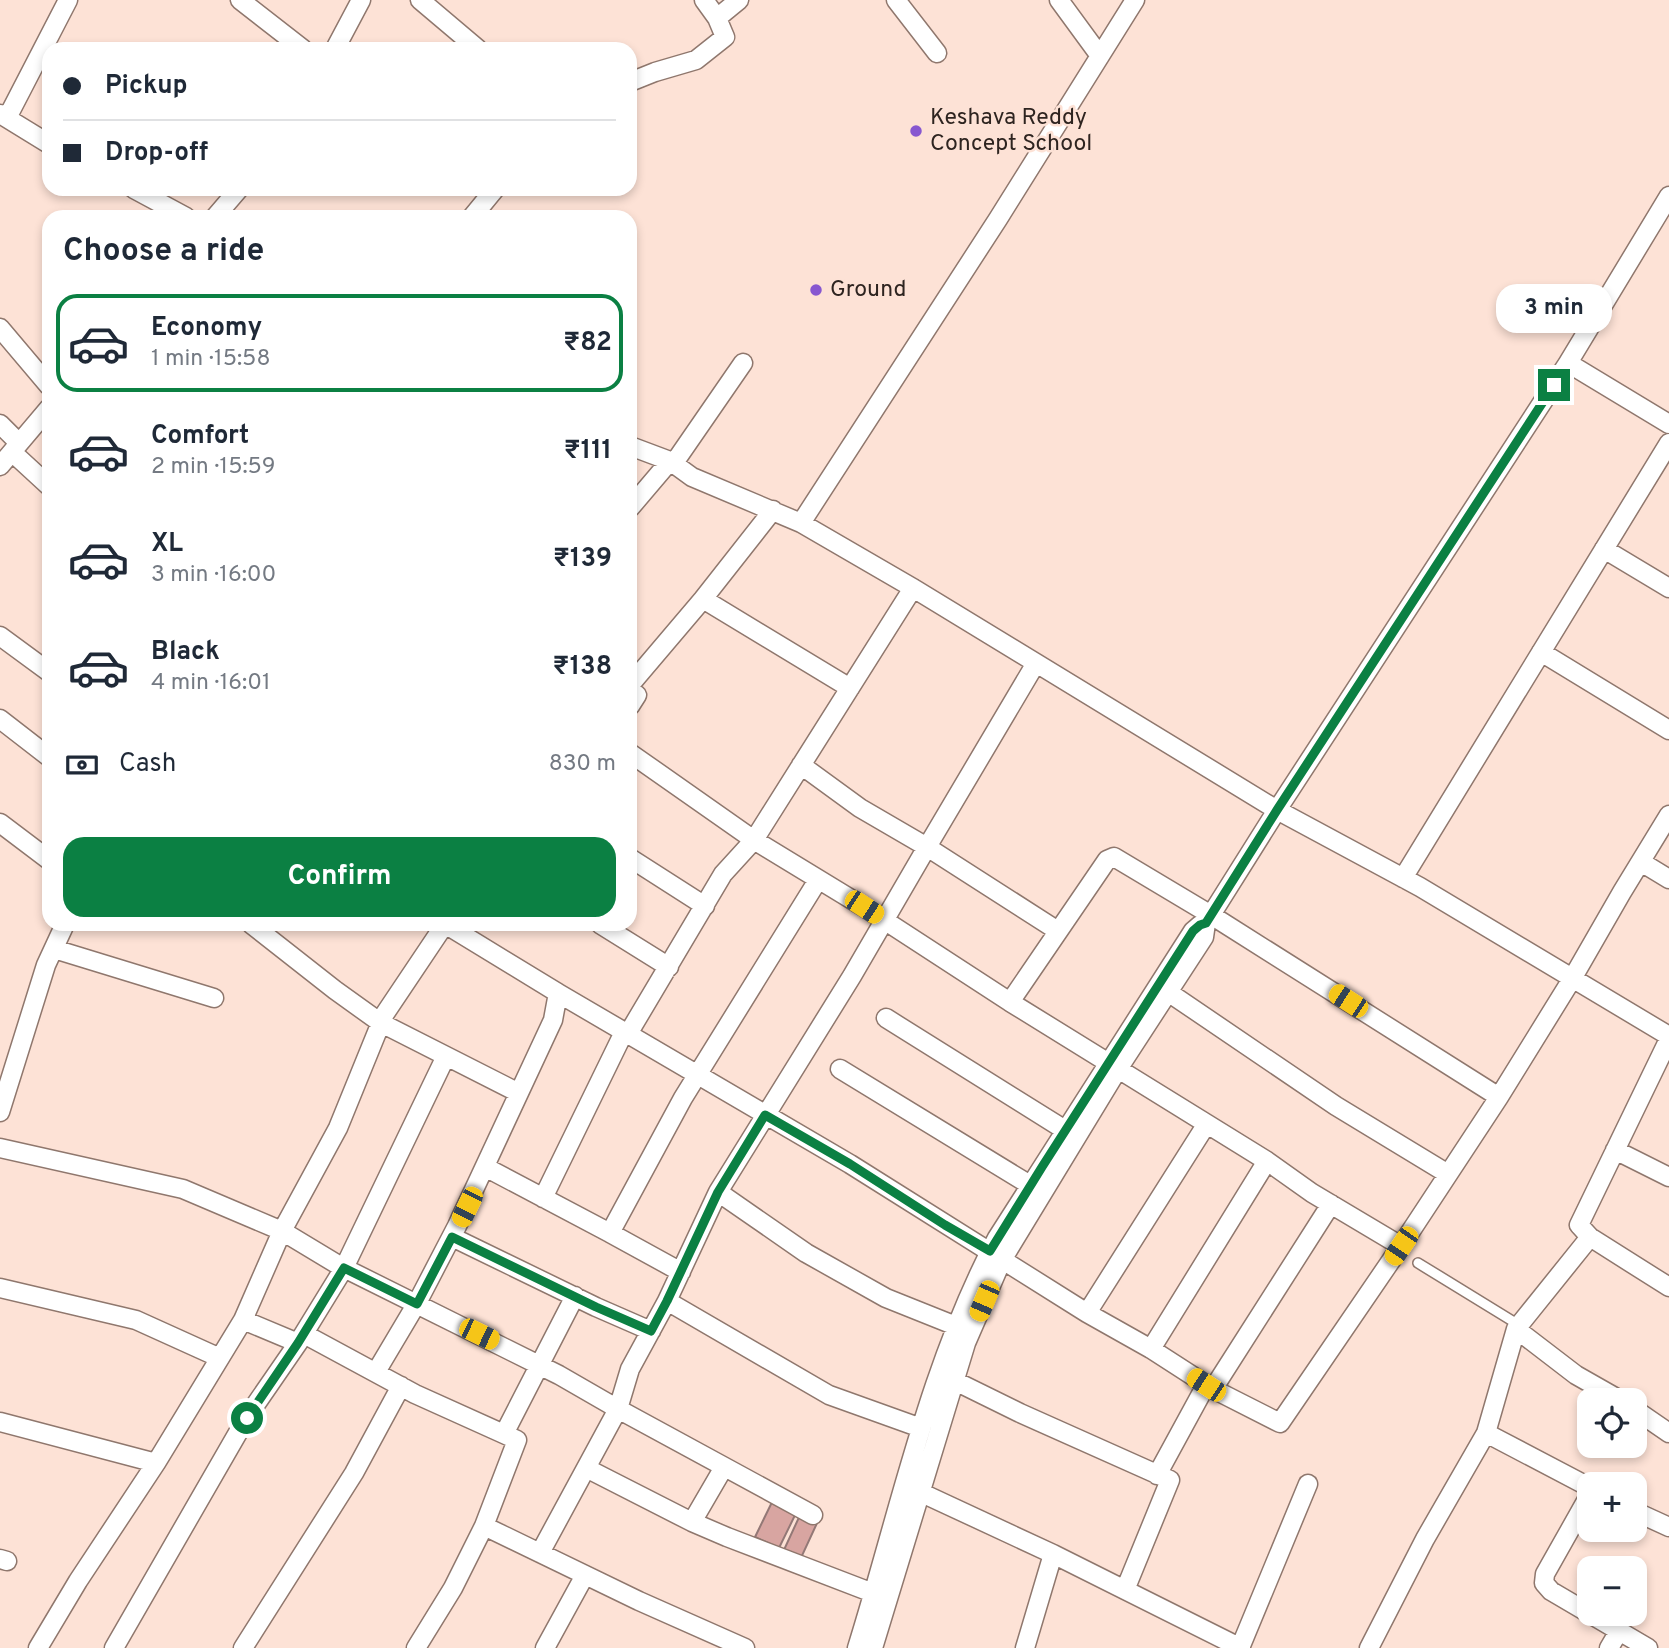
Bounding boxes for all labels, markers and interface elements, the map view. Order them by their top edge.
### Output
text: Pickup [105,70,188,103]
place label: Keshava Reddy Concept School [930,104,1092,159]
marker: Keshava Reddy Concept School [908,123,924,139]
text: Drop-off [105,137,208,170]
text: Choose a ride [63,232,264,272]
place label: Ground [830,276,906,305]
marker: Ground [808,282,824,298]
callout: 3 min [1496,284,1612,332]
text: 3 min [1524,294,1584,323]
icon: car [67,312,130,375]
text: Economy [151,312,262,345]
text: ₹82 [563,327,612,360]
text: 1 min · 15:58 [151,345,270,374]
route end [1538,369,1570,401]
icon: car [67,420,130,483]
text: Comfort [151,420,249,453]
text: ₹111 [564,435,612,468]
text: 2 min · 15:59 [151,453,275,482]
icon: car [67,528,130,591]
text: XL [151,528,183,561]
text: ₹139 [553,543,612,576]
text: 3 min · 16:00 [151,561,276,590]
icon: car [67,636,130,699]
text: Black [151,636,220,669]
text: ₹138 [553,651,612,684]
text: 4 min · 16:01 [151,669,271,698]
icon: cash [63,746,101,784]
text: Cash [119,748,176,781]
text: 830 m [549,750,616,779]
button: Confirm [63,837,616,917]
car [841,887,888,927]
car [1325,981,1372,1021]
car [449,1184,486,1230]
car [1381,1223,1422,1269]
car [967,1278,1002,1324]
car [456,1315,503,1353]
car [1183,1365,1230,1405]
map controls [1577,1388,1647,1626]
button: locate [1577,1388,1647,1458]
route start [231,1402,263,1434]
button: + [1577,1472,1647,1542]
button: − [1577,1556,1647,1626]

